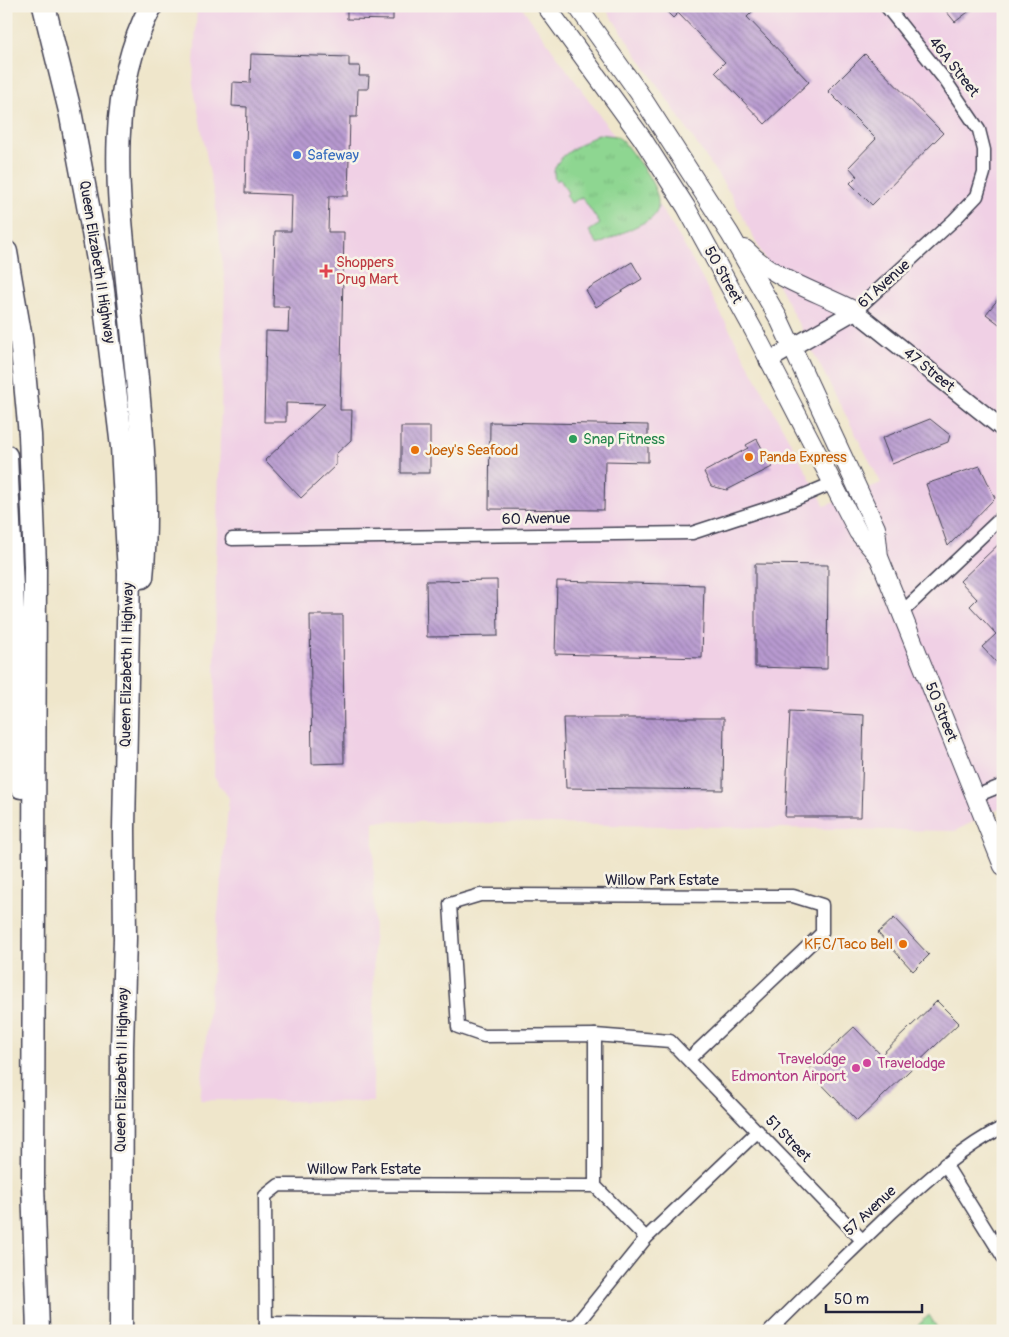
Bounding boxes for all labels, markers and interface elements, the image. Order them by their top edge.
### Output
street label: 46A Street [925,33,984,102]
place label: Safeway [307,146,359,165]
marker: Safeway [291,149,303,161]
street label: Queen Elizabeth II Highway [75,179,119,346]
street label: 50 Street [700,243,747,308]
place label: Shoppers Drug Mart [336,253,399,289]
street label: 61 Avenue [854,255,915,312]
marker: Shoppers Drug Mart [320,265,332,277]
street label: 47 Street [899,344,959,397]
place label: Snap Fitness [583,430,665,449]
marker: Snap Fitness [567,433,579,445]
place label: Joey's Seafood [425,441,518,460]
marker: Joey's Seafood [409,444,421,456]
place label: Panda Express [759,448,847,467]
marker: Panda Express [743,451,755,463]
street label: 60 Avenue [502,509,571,529]
street label: Queen Elizabeth II Highway [116,582,138,748]
street label: 50 Street [921,680,962,745]
street label: Willow Park Estate [605,871,720,890]
place label: KFC/Taco Bell [804,935,893,954]
marker: KFC/Taco Bell [897,938,909,950]
street label: Queen Elizabeth II Highway [111,987,133,1153]
place label: Travelodge Edmonton Airport [731,1050,847,1086]
place label: Travelodge [877,1054,946,1073]
marker: Travelodge [861,1057,873,1069]
marker: Travelodge Edmonton Airport [850,1062,862,1074]
street label: 51 Street [761,1112,816,1167]
street label: Willow Park Estate [307,1160,422,1179]
street label: 57 Avenue [840,1181,901,1240]
scale bar [826,1282,923,1314]
text: 50 m [834,1290,869,1309]

